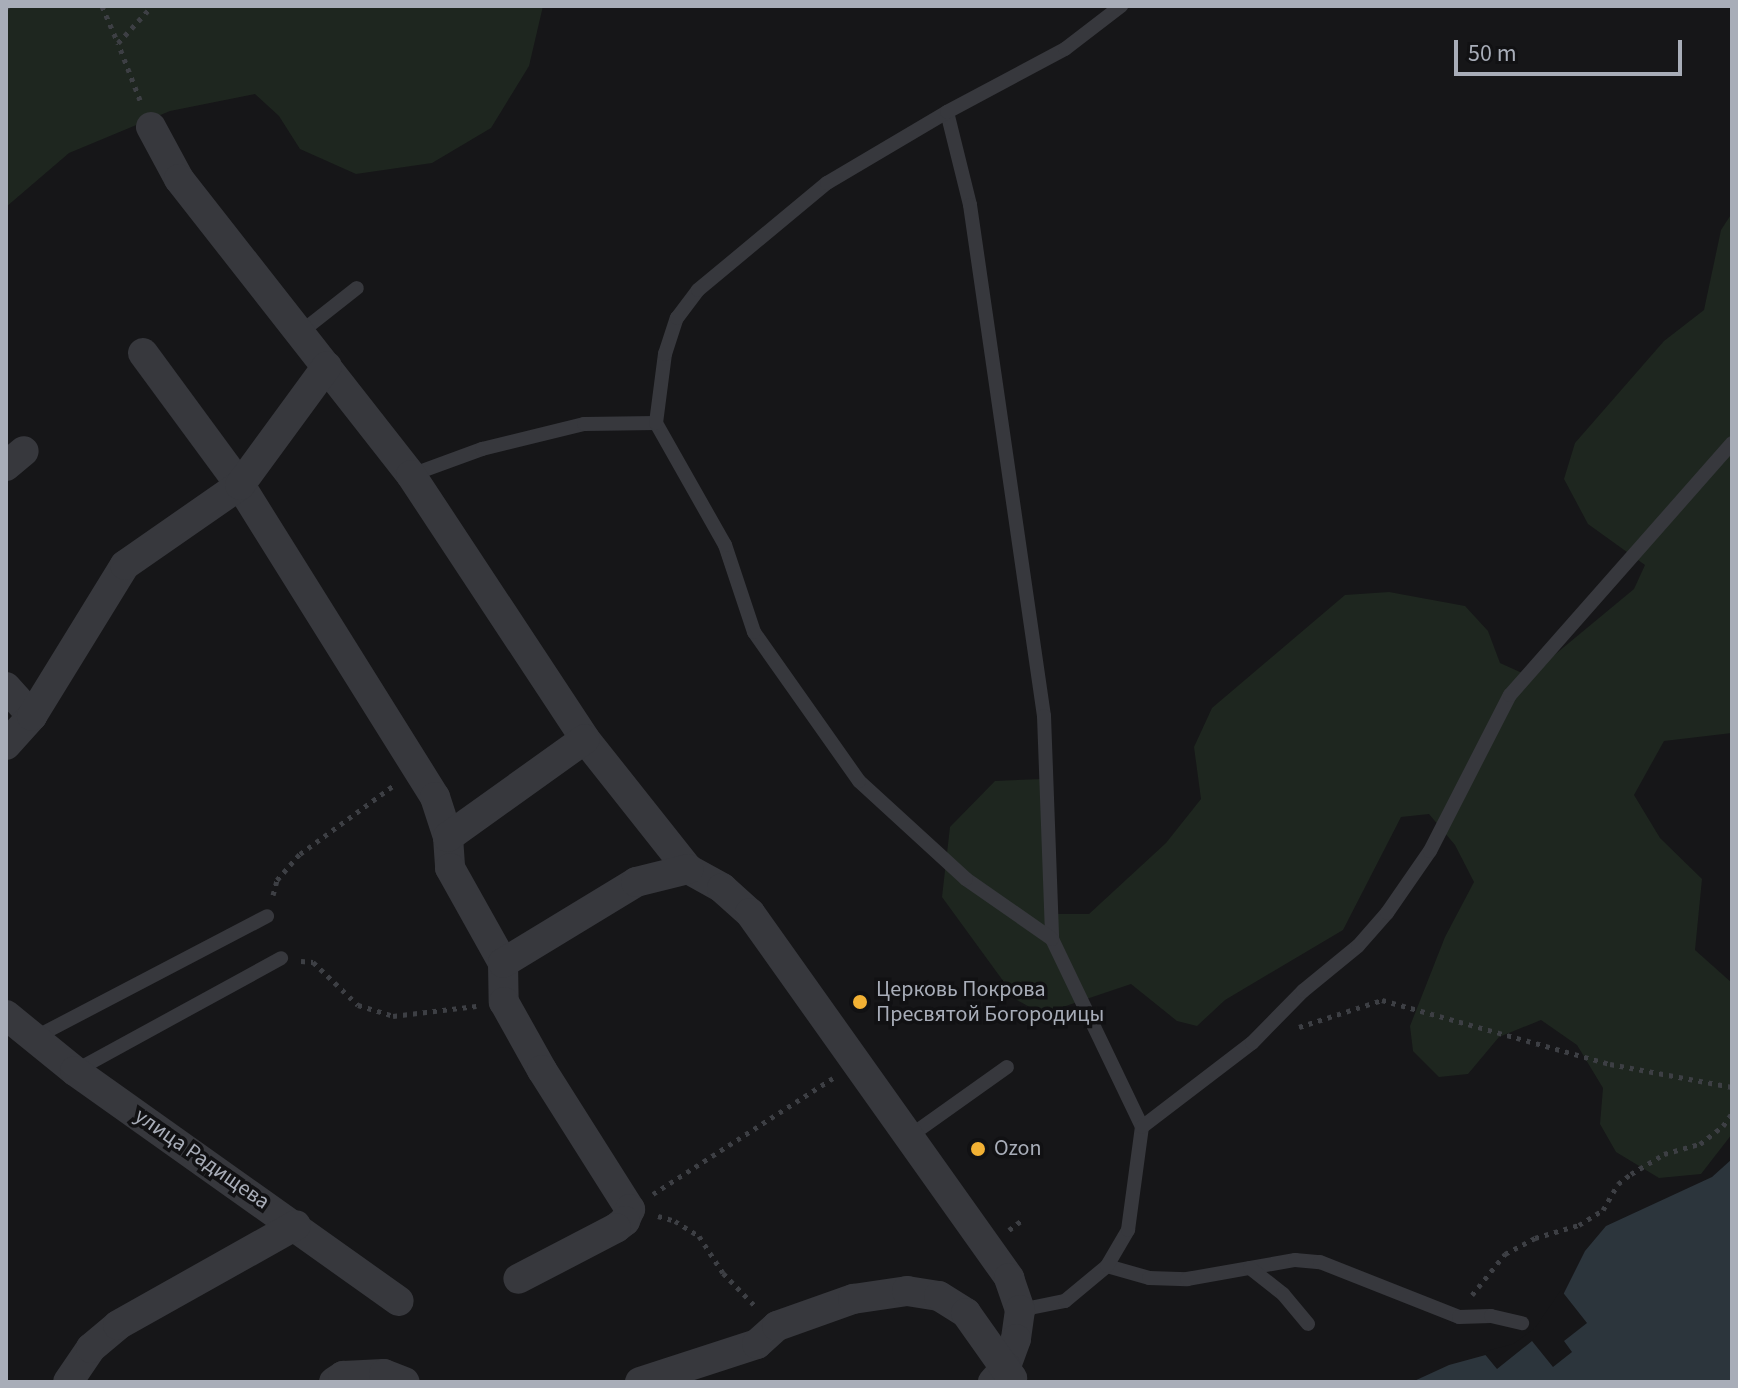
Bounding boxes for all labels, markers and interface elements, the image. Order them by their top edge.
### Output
scale bar [1458,24,1686,74]
text: 50 m [1468,36,1517,71]
place label: Церковь Покрова Пресвятой Богородицы [876,976,1104,1028]
marker: Церковь Покрова Пресвятой Богородицы [851,993,869,1011]
street label: улица Радищева [129,1103,275,1215]
place label: Ozon [994,1136,1042,1162]
marker: Ozon [969,1140,987,1158]

